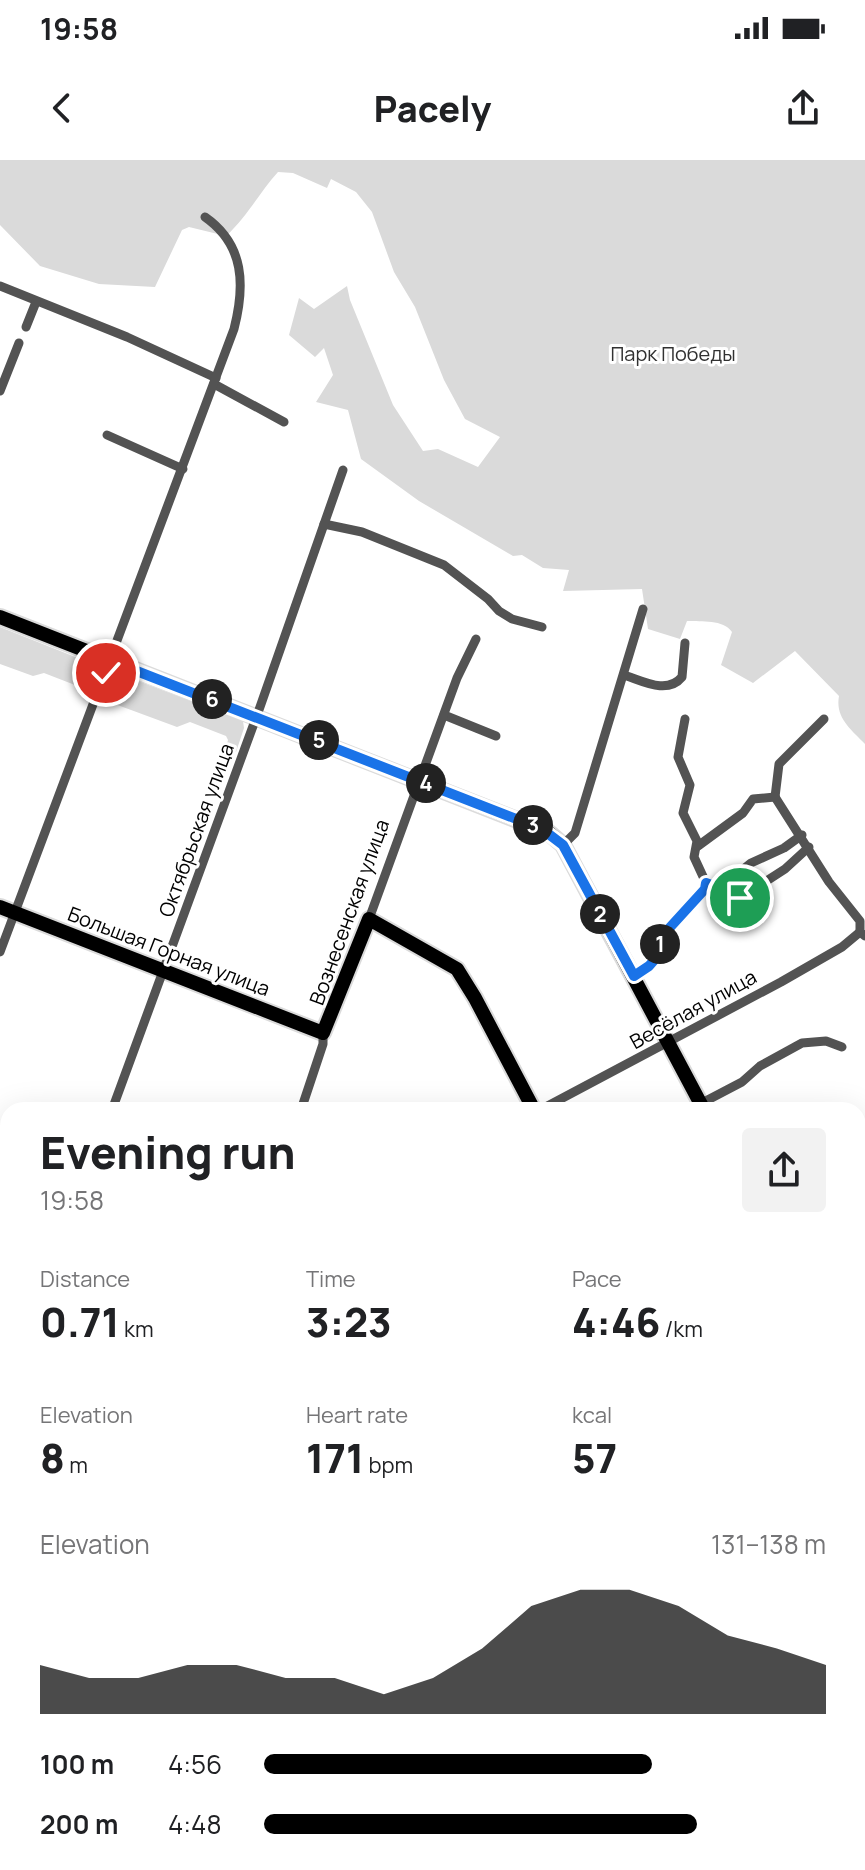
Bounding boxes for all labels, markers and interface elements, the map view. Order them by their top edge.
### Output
text: 19:58 [40,8,118,49]
text: Pacely [374,84,491,133]
icon: back [40,86,84,130]
icon: share [781,86,825,130]
park label: Парк Победы [610,340,736,367]
pin [72,639,140,707]
icon: check [84,651,128,695]
pin: 6 [192,679,232,719]
text: 6 [205,684,219,714]
pin: 5 [299,720,339,760]
text: 5 [313,725,325,755]
street label: Октябрьская улица [152,739,240,921]
pin: 4 [406,763,446,803]
text: 4 [419,768,433,798]
pin: 3 [513,805,553,845]
text: 3 [527,810,539,840]
street label: Вознесенская улица [303,815,395,1009]
pin [706,864,774,932]
icon: arrive [718,876,762,920]
pin: 2 [580,894,620,934]
text: 2 [593,899,607,929]
street label: Большая Горная улица [64,900,274,1002]
pin: 1 [640,924,680,964]
text: 1 [655,929,665,959]
street label: Весёлая улица [625,963,761,1055]
text: Evening run [40,1122,296,1182]
button: share [742,1128,826,1212]
text: 19:58 [40,1182,104,1218]
text: Distance [40,1264,130,1294]
text: Time [306,1264,356,1294]
text: Pace [572,1264,622,1294]
text: 0.71 [40,1294,120,1349]
text: 3:23 [306,1294,392,1349]
text: 4:46 [572,1294,660,1349]
text: km [120,1314,154,1344]
text: /km [660,1314,703,1344]
text: Elevation [40,1400,133,1430]
text: Heart rate [306,1400,408,1430]
text: kcal [572,1400,612,1430]
text: 8 [40,1430,65,1485]
text: 171 [306,1430,364,1485]
text: 57 [572,1430,617,1485]
text: m [65,1450,88,1480]
text: bpm [364,1450,413,1480]
text: Elevation [40,1526,150,1562]
text: 131–138 m [711,1526,826,1562]
text: 100 m [40,1746,114,1782]
text: 4:56 [168,1746,222,1782]
text: 200 m [40,1806,118,1842]
text: 4:48 [168,1806,222,1842]

